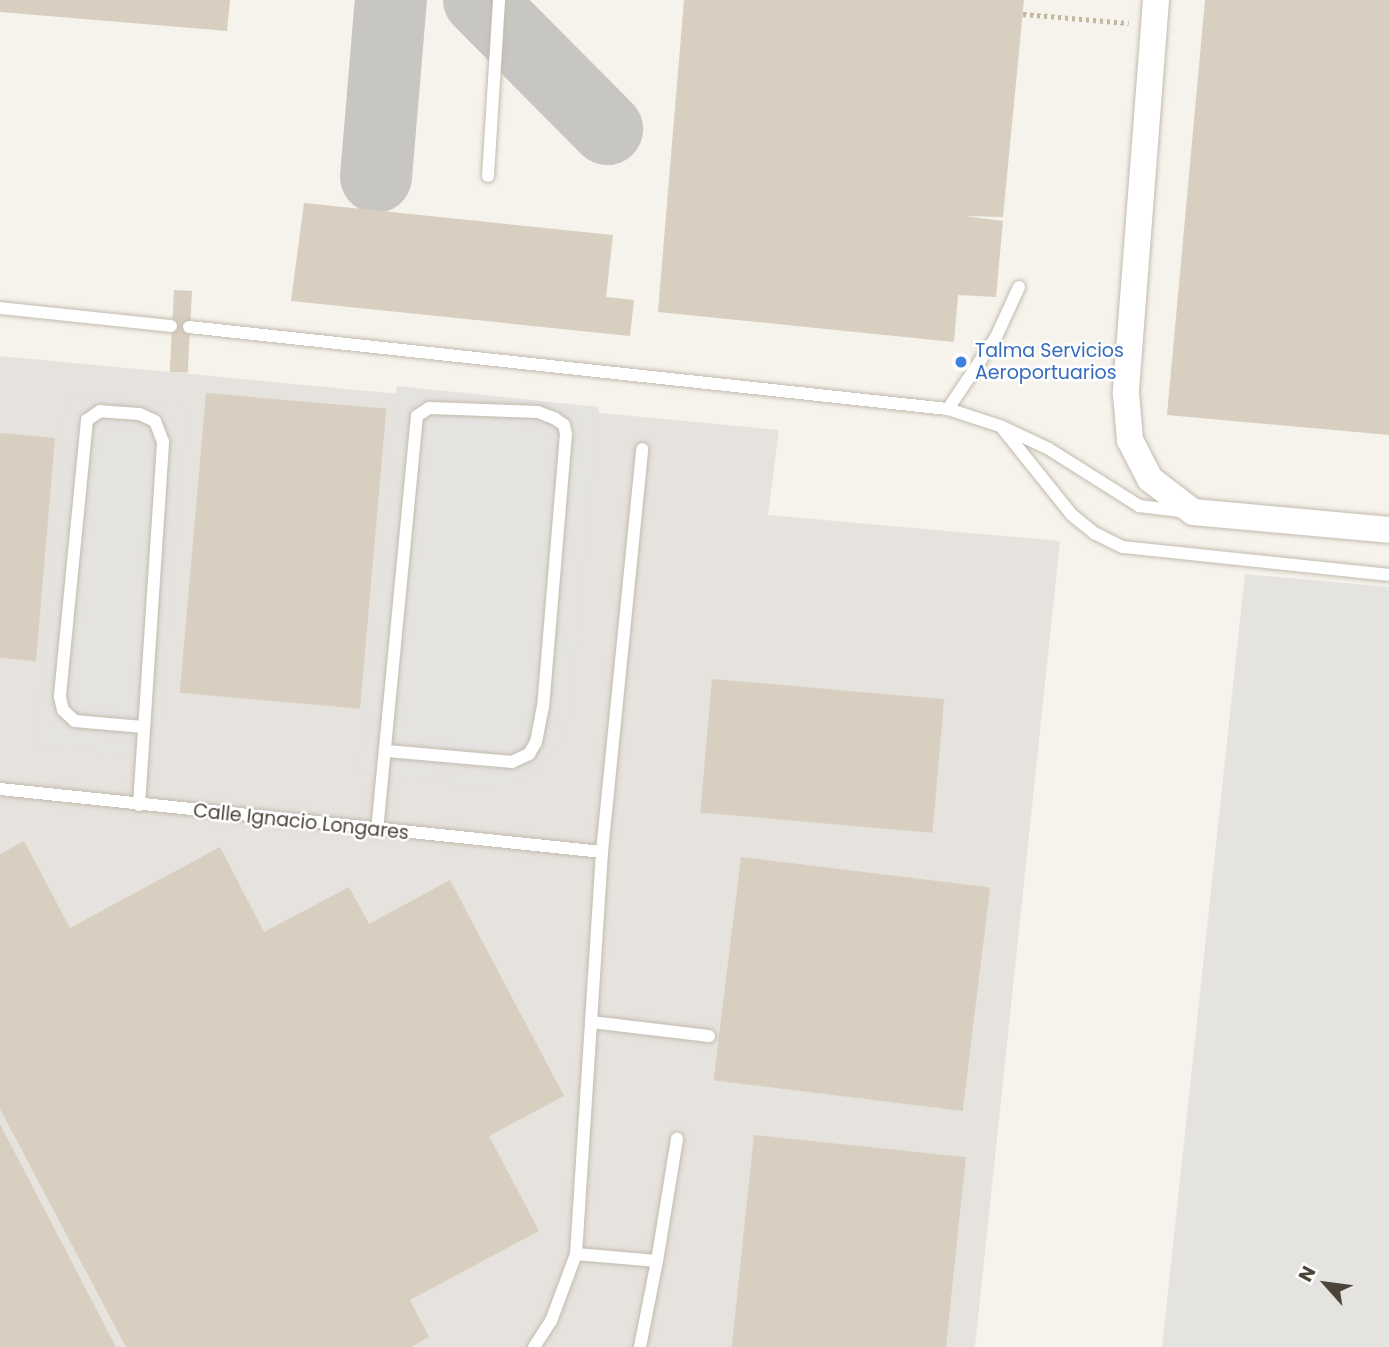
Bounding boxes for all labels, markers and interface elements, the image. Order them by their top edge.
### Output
place label: Talma Servicios Aeroportuarios [975,340,1124,384]
marker: Talma Servicios Aeroportuarios [953,354,969,370]
street label: Calle Ignacio Longares [192,799,410,845]
north arrow [1291,1249,1361,1319]
text: N [1292,1261,1322,1287]

